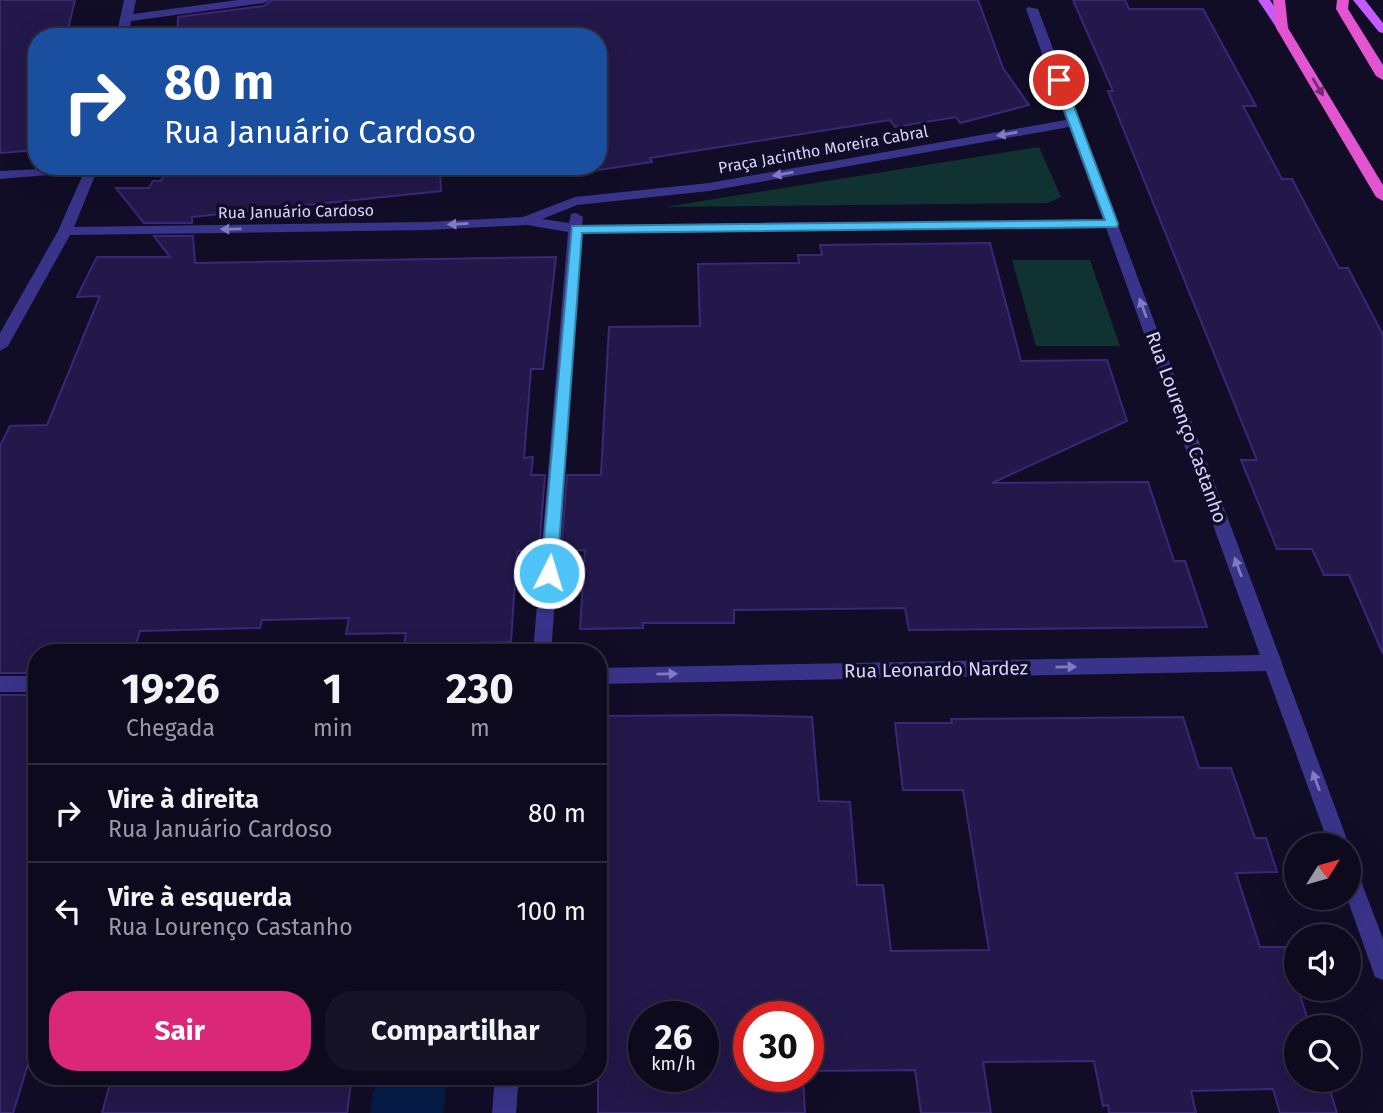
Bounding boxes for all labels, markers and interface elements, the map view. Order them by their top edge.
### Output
pin [1029,50,1089,110]
text: 80 m [164,53,274,112]
icon: right [49,56,140,147]
icon: arrive [1040,61,1078,99]
one-way arrow [1312,77,1324,96]
text: Rua Januário Cardoso [164,113,476,151]
street label: Praça Jacintho Moreira Cabral [717,122,930,178]
one-way arrow [996,129,1018,140]
one-way arrow [772,169,794,180]
street label: Rua Januário Cardoso [218,201,374,222]
one-way arrow [447,219,469,230]
one-way arrow [220,223,242,235]
one-way arrow [1137,297,1148,318]
street label: Rua Lourenço Castanho [1141,328,1232,526]
position arrow [512,536,586,610]
one-way arrow [1232,557,1243,578]
street label: Rua Leonardo Nardez [844,656,1028,683]
one-way arrow [1055,661,1077,673]
text: 19:26 [121,664,220,714]
text: 1 [323,664,343,714]
text: 230 [446,664,514,714]
one-way arrow [656,669,678,680]
text: Chegada [126,714,215,742]
text: min [313,714,353,742]
text: m [470,714,490,742]
one-way arrow [1310,770,1321,791]
text: Vire à direita [108,784,259,815]
icon: right [49,794,87,832]
text: 80 m [528,798,586,829]
text: Rua Januário Cardoso [108,815,332,843]
north arrow [1284,833,1362,910]
map controls [1284,833,1361,1092]
text: Vire à esquerda [108,882,292,913]
icon: left [49,892,87,930]
text: 100 m [517,896,586,927]
text: Rua Lourenço Castanho [108,913,353,941]
button: sound [1284,924,1361,1001]
button: Sair [49,991,311,1071]
button: Compartilhar [325,991,586,1071]
speed limit sign: 30 [733,1001,824,1092]
button: search [1284,1015,1361,1092]
text: 26 [655,1016,692,1058]
text: km/h [651,1053,696,1075]

